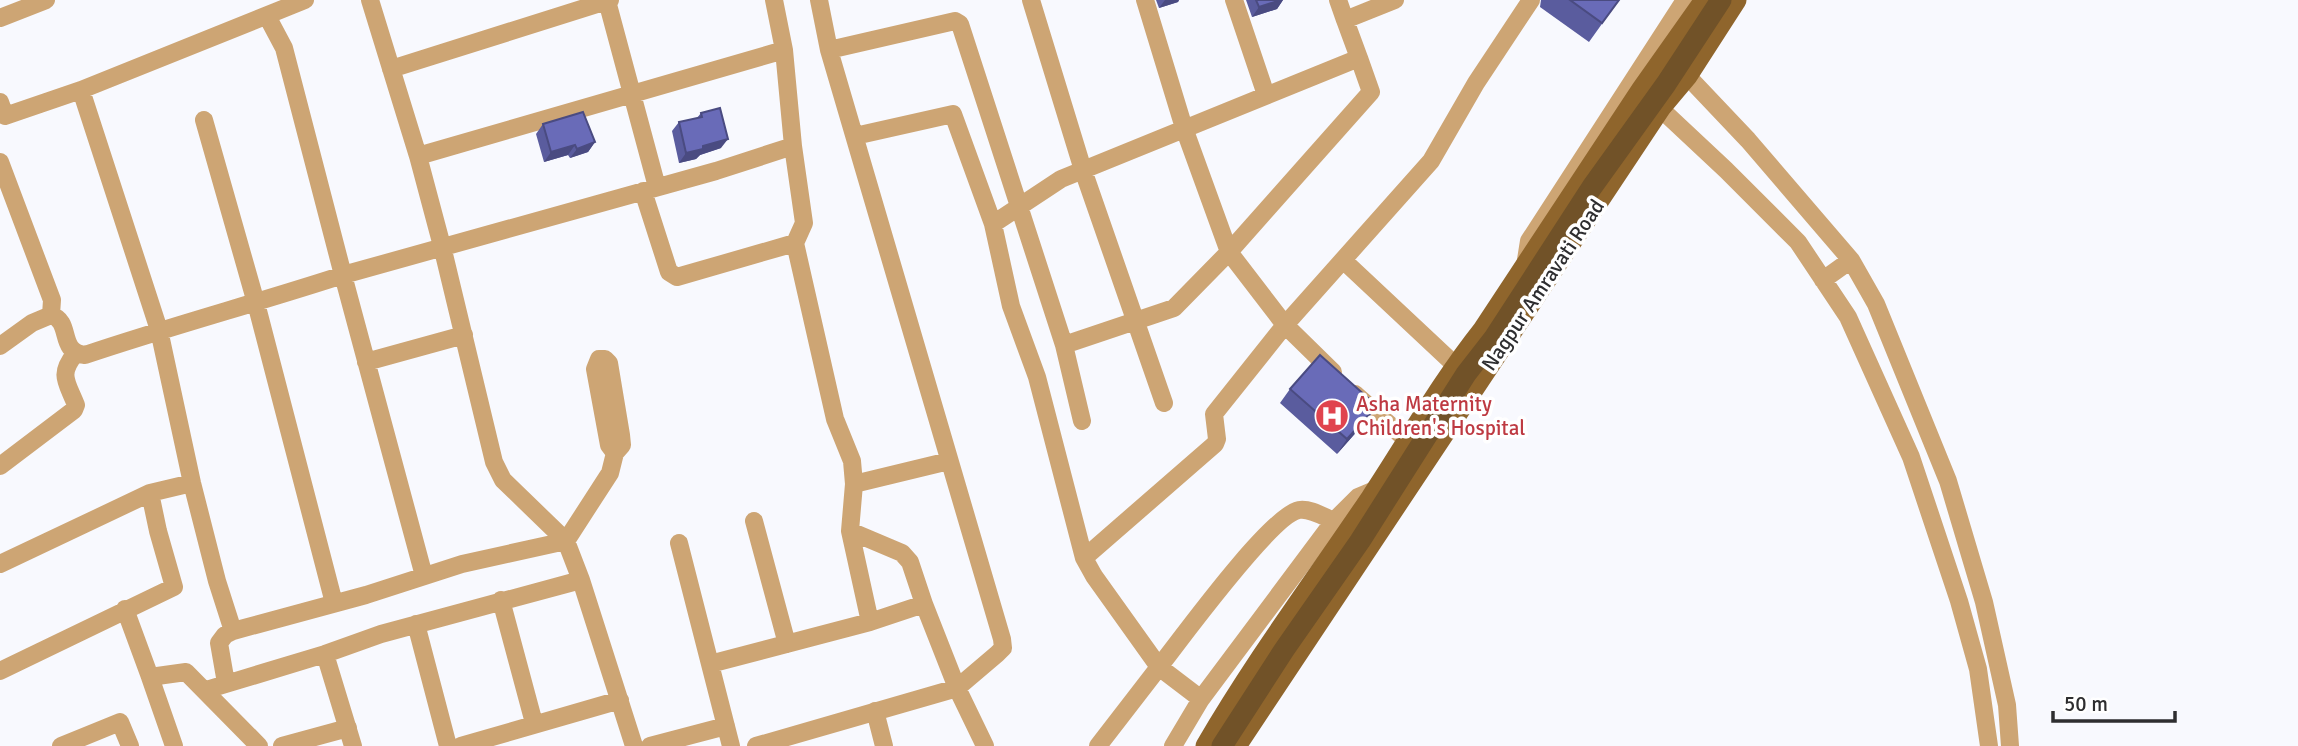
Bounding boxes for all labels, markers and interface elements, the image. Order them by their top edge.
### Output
street label: Nagpur Amravati Road [1476,194,1610,376]
place label: Asha Maternity Children's Hospital [1356,391,1526,441]
hospital icon: Asha Maternity Children's Hospital [1313,397,1351,435]
scale bar [2053,680,2176,724]
text: 50 m [2064,691,2108,717]

